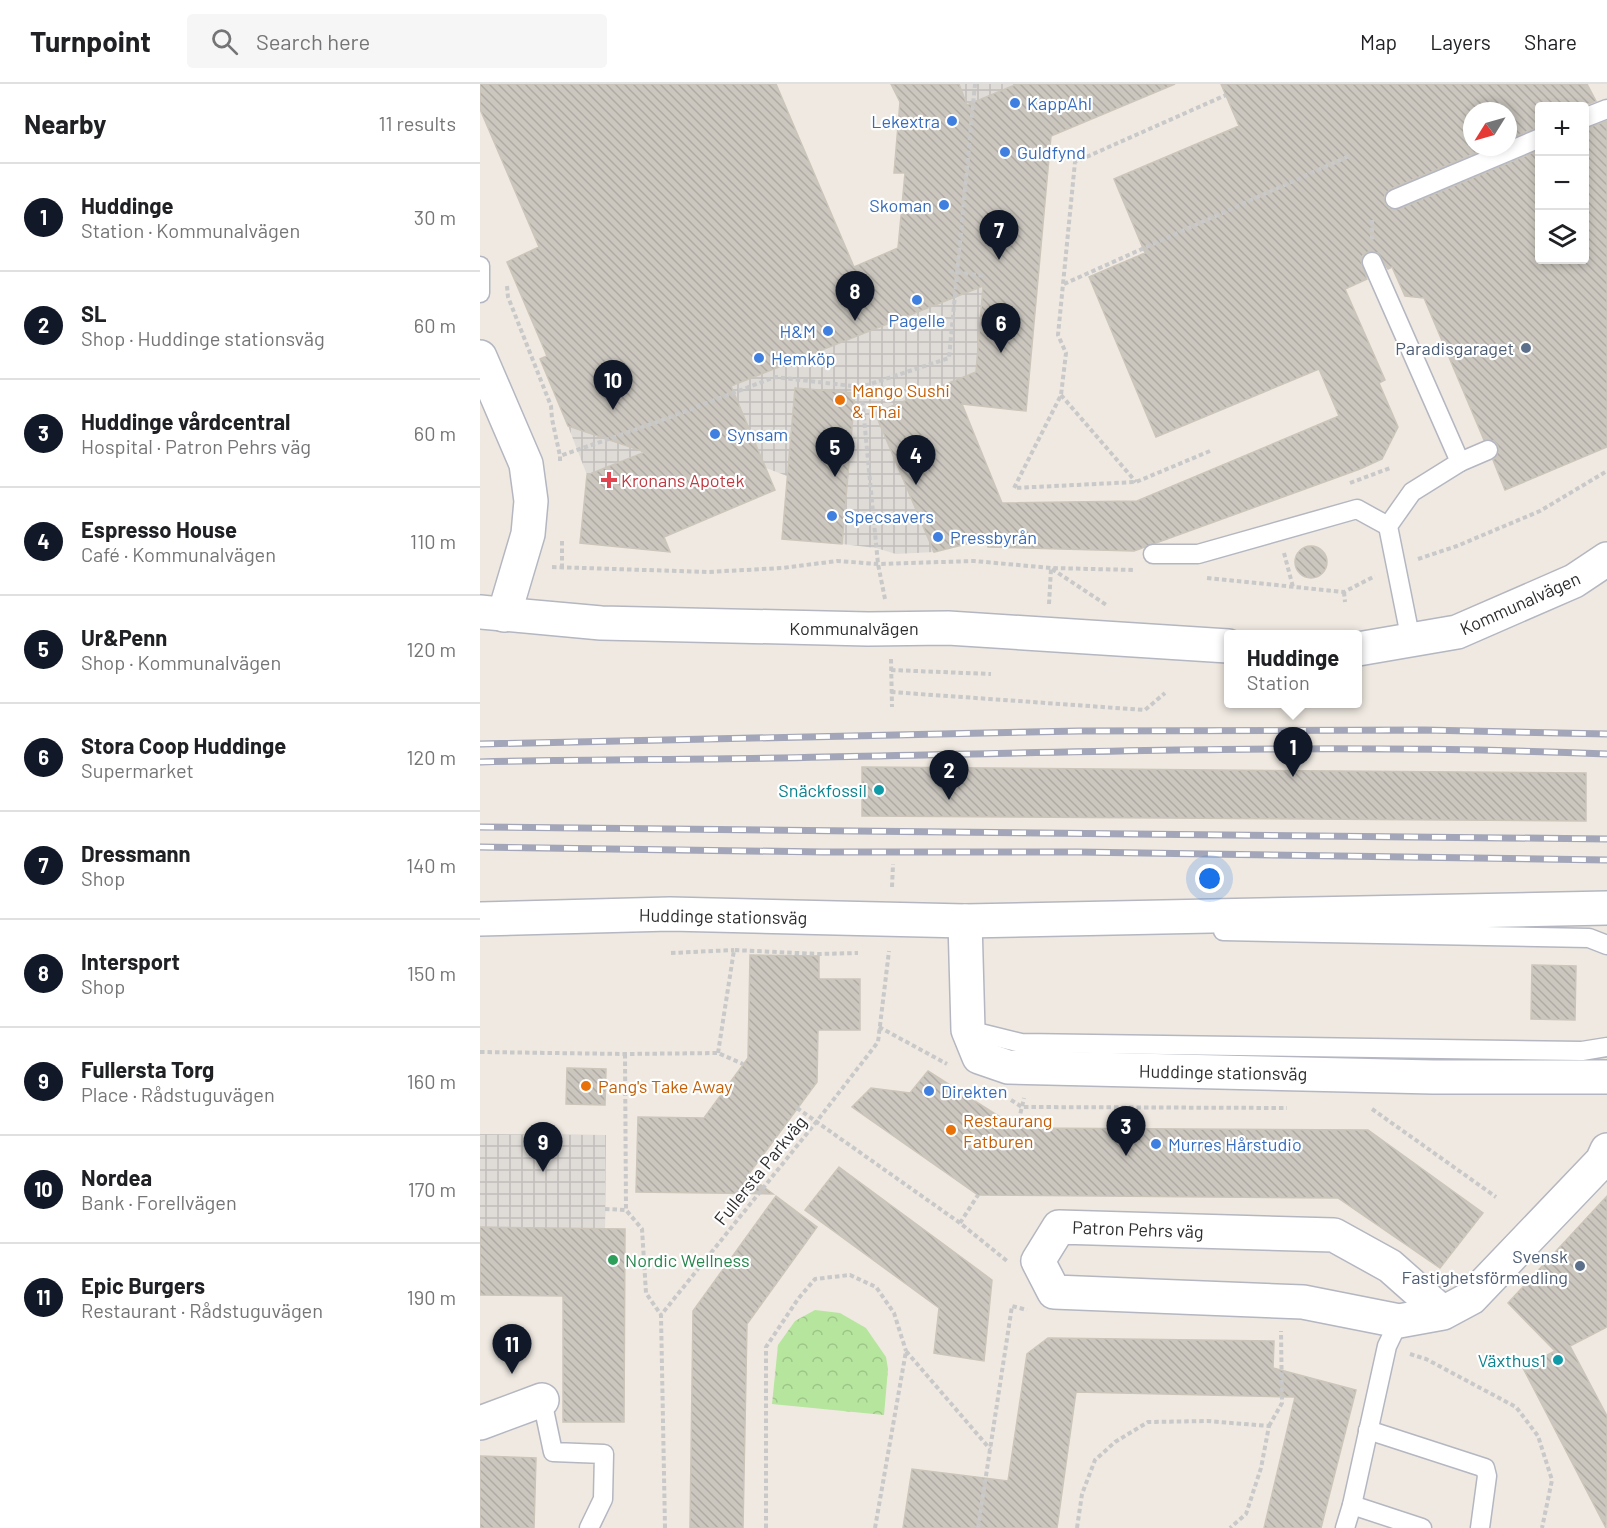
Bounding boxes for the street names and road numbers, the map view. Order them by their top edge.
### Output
street label: Kommunalvägen [1456,567,1584,639]
street label: Kommunalvägen [789,617,919,639]
street label: Huddinge stationsväg [639,904,807,928]
street label: Huddinge stationsväg [1139,1060,1307,1084]
street label: Fullersta Parkväg [709,1111,811,1229]
street label: Patron Pehrs väg [1072,1216,1204,1242]

